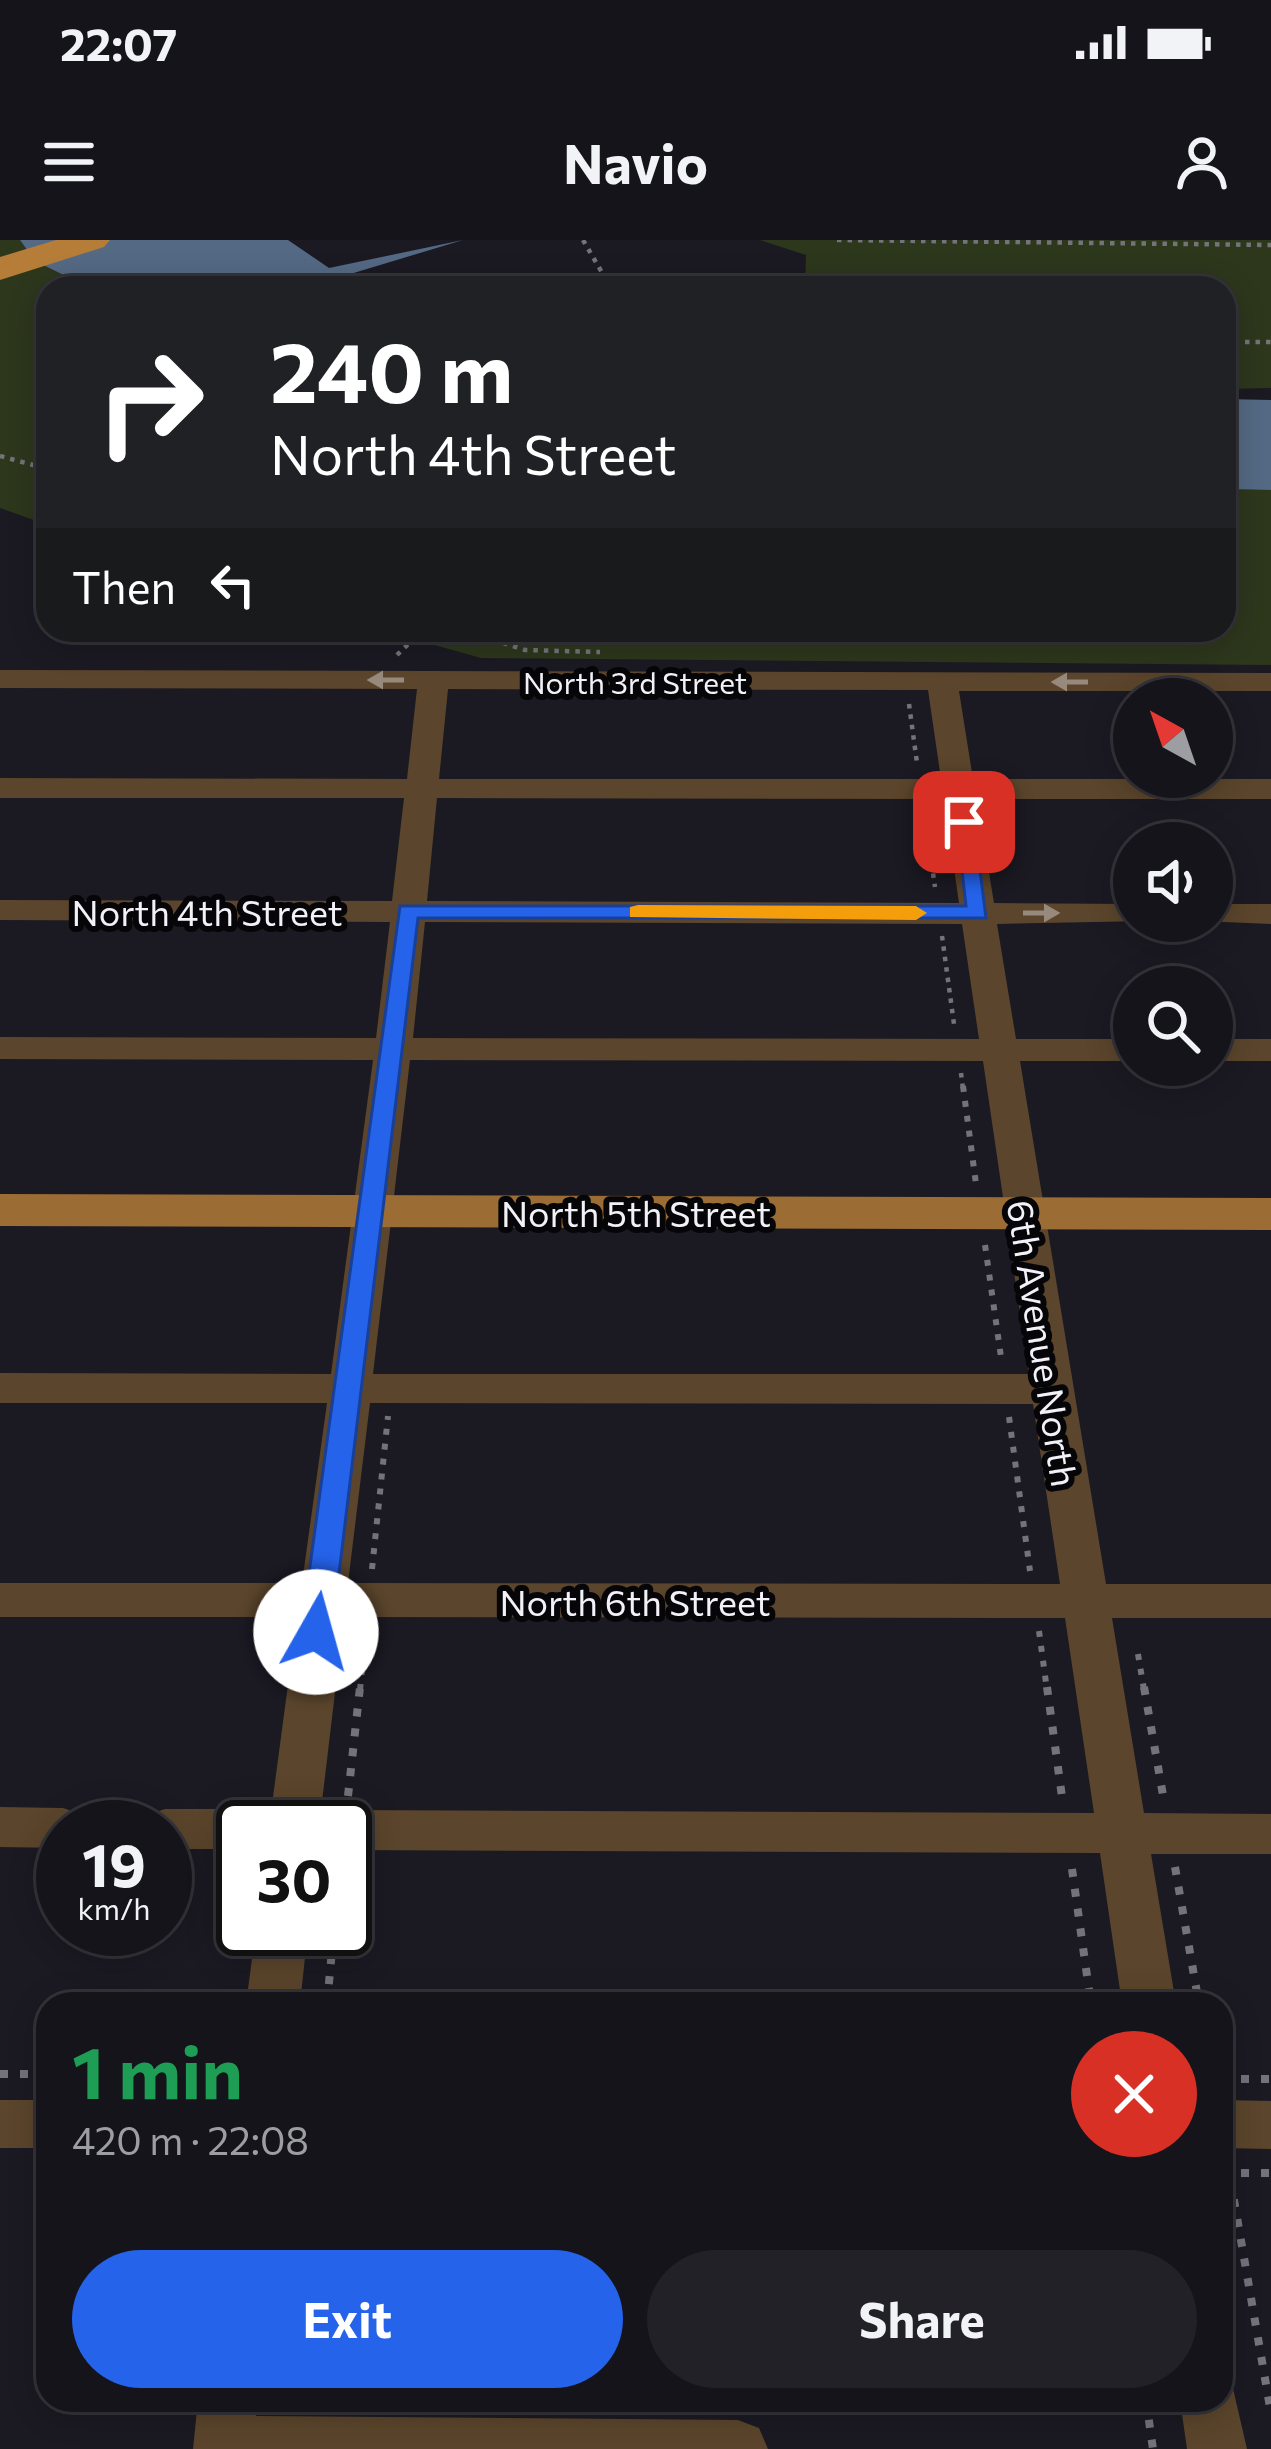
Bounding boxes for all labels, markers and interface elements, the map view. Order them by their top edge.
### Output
text: 22:07 [60,15,177,70]
icon: menu [36,129,102,195]
text: Navio [563,129,708,195]
icon: person [1169,129,1235,195]
text: 240 m [270,318,513,420]
icon: right [72,324,228,480]
text: North 4th Street [270,420,676,486]
icon: left [200,552,266,618]
text: Then [72,558,176,613]
street label: North 3rd Street [523,663,747,700]
one-way arrow [366,670,404,690]
one-way arrow [1050,672,1088,692]
north arrow [1113,678,1233,798]
map controls [1113,678,1233,1086]
pin [913,771,1015,873]
icon: arrive [931,789,997,855]
button: sound [1113,822,1233,942]
street label: North 4th Street [72,889,342,933]
one-way arrow [1023,903,1061,923]
button: search [1113,966,1233,1086]
street label: North 5th Street [501,1190,771,1234]
street label: 6th Avenue North [1000,1197,1088,1489]
position arrow [253,1569,379,1695]
street label: North 6th Street [499,1579,771,1623]
speed limit sign: 30 [216,1800,372,1956]
text: 19 [82,1826,146,1899]
text: km/h [78,1889,150,1926]
text: 1 min [72,2026,243,2114]
button: close [1071,2031,1197,2157]
text: 420 m · 22:08 [72,2115,309,2163]
button: Exit [72,2250,623,2388]
button: Share [647,2250,1197,2388]

